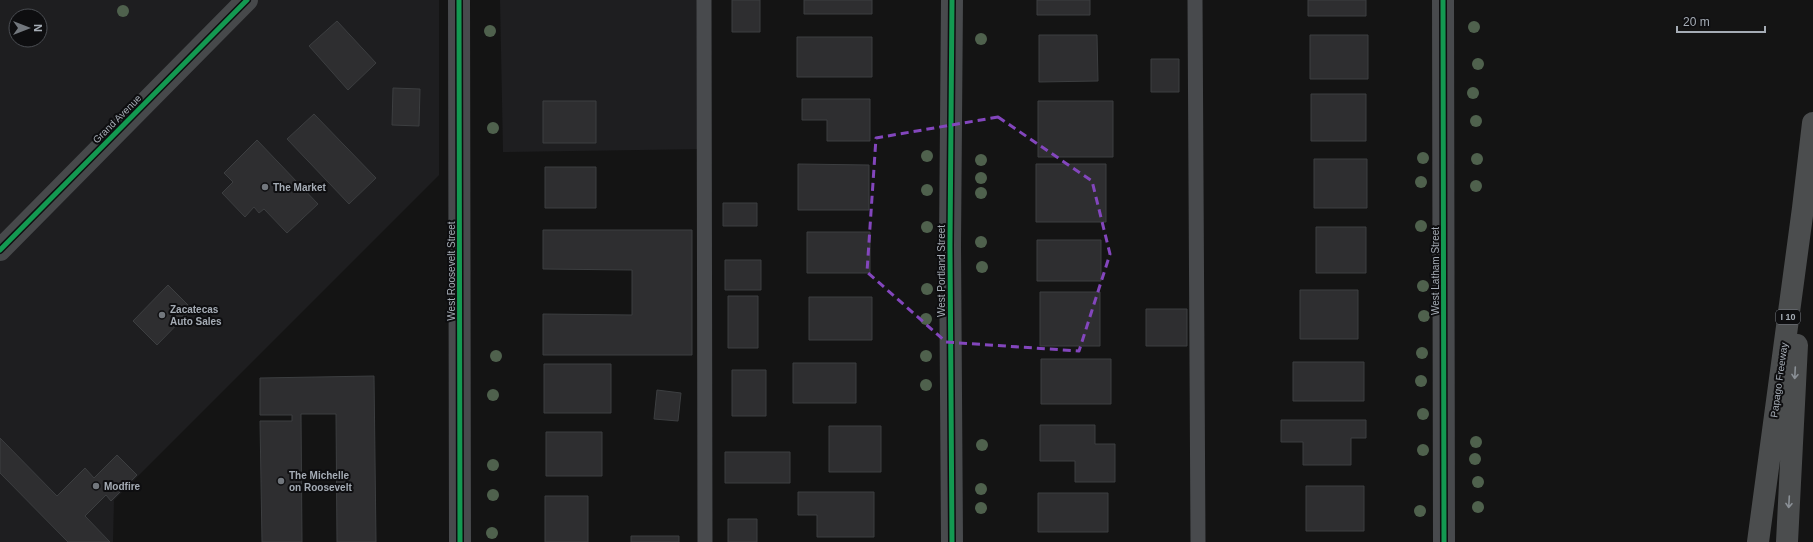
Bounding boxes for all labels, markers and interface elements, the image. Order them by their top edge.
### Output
north arrow [8,8,48,48]
scale bar [1677,8,1765,34]
text: 20 m [1683,15,1710,29]
text: N [32,24,44,32]
street label: Grand Avenue [91,92,144,145]
marker: The Market [260,182,270,192]
place label: The Market [273,182,326,193]
street label: West Roosevelt Street [446,221,457,321]
street label: West Portland Street [936,225,947,317]
street label: West Latham Street [1430,227,1441,315]
place label: Zacatecas Auto Sales [170,304,222,327]
marker: Zacatecas Auto Sales [157,310,167,320]
road number: I 10 [1776,310,1800,324]
street label: Papago Freeway [1768,342,1790,418]
one-way arrow [1792,366,1799,379]
place label: The Michelle on Roosevelt [289,470,352,493]
marker: The Michelle on Roosevelt [276,476,286,486]
marker: Modfire [91,481,101,491]
place label: Modfire [104,481,141,492]
one-way arrow [1785,495,1792,508]

